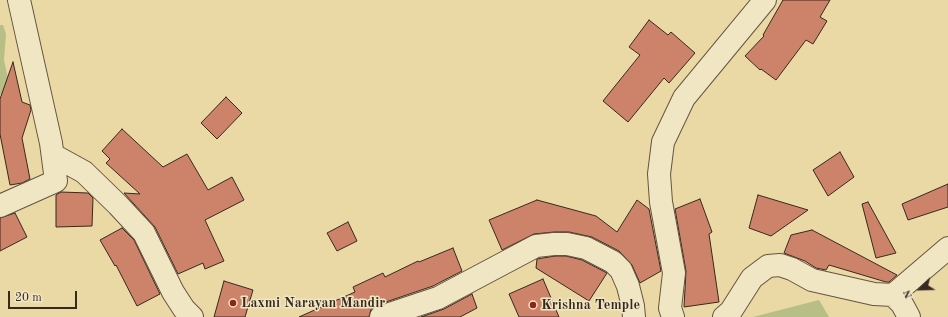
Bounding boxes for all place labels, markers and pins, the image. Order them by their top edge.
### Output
place label: Laxmi Narayan Mandir [241,295,385,311]
place label: Krishna Temple [541,297,640,313]
marker: Laxmi Narayan Mandir [228,298,238,308]
marker: Krishna Temple [528,300,538,310]

